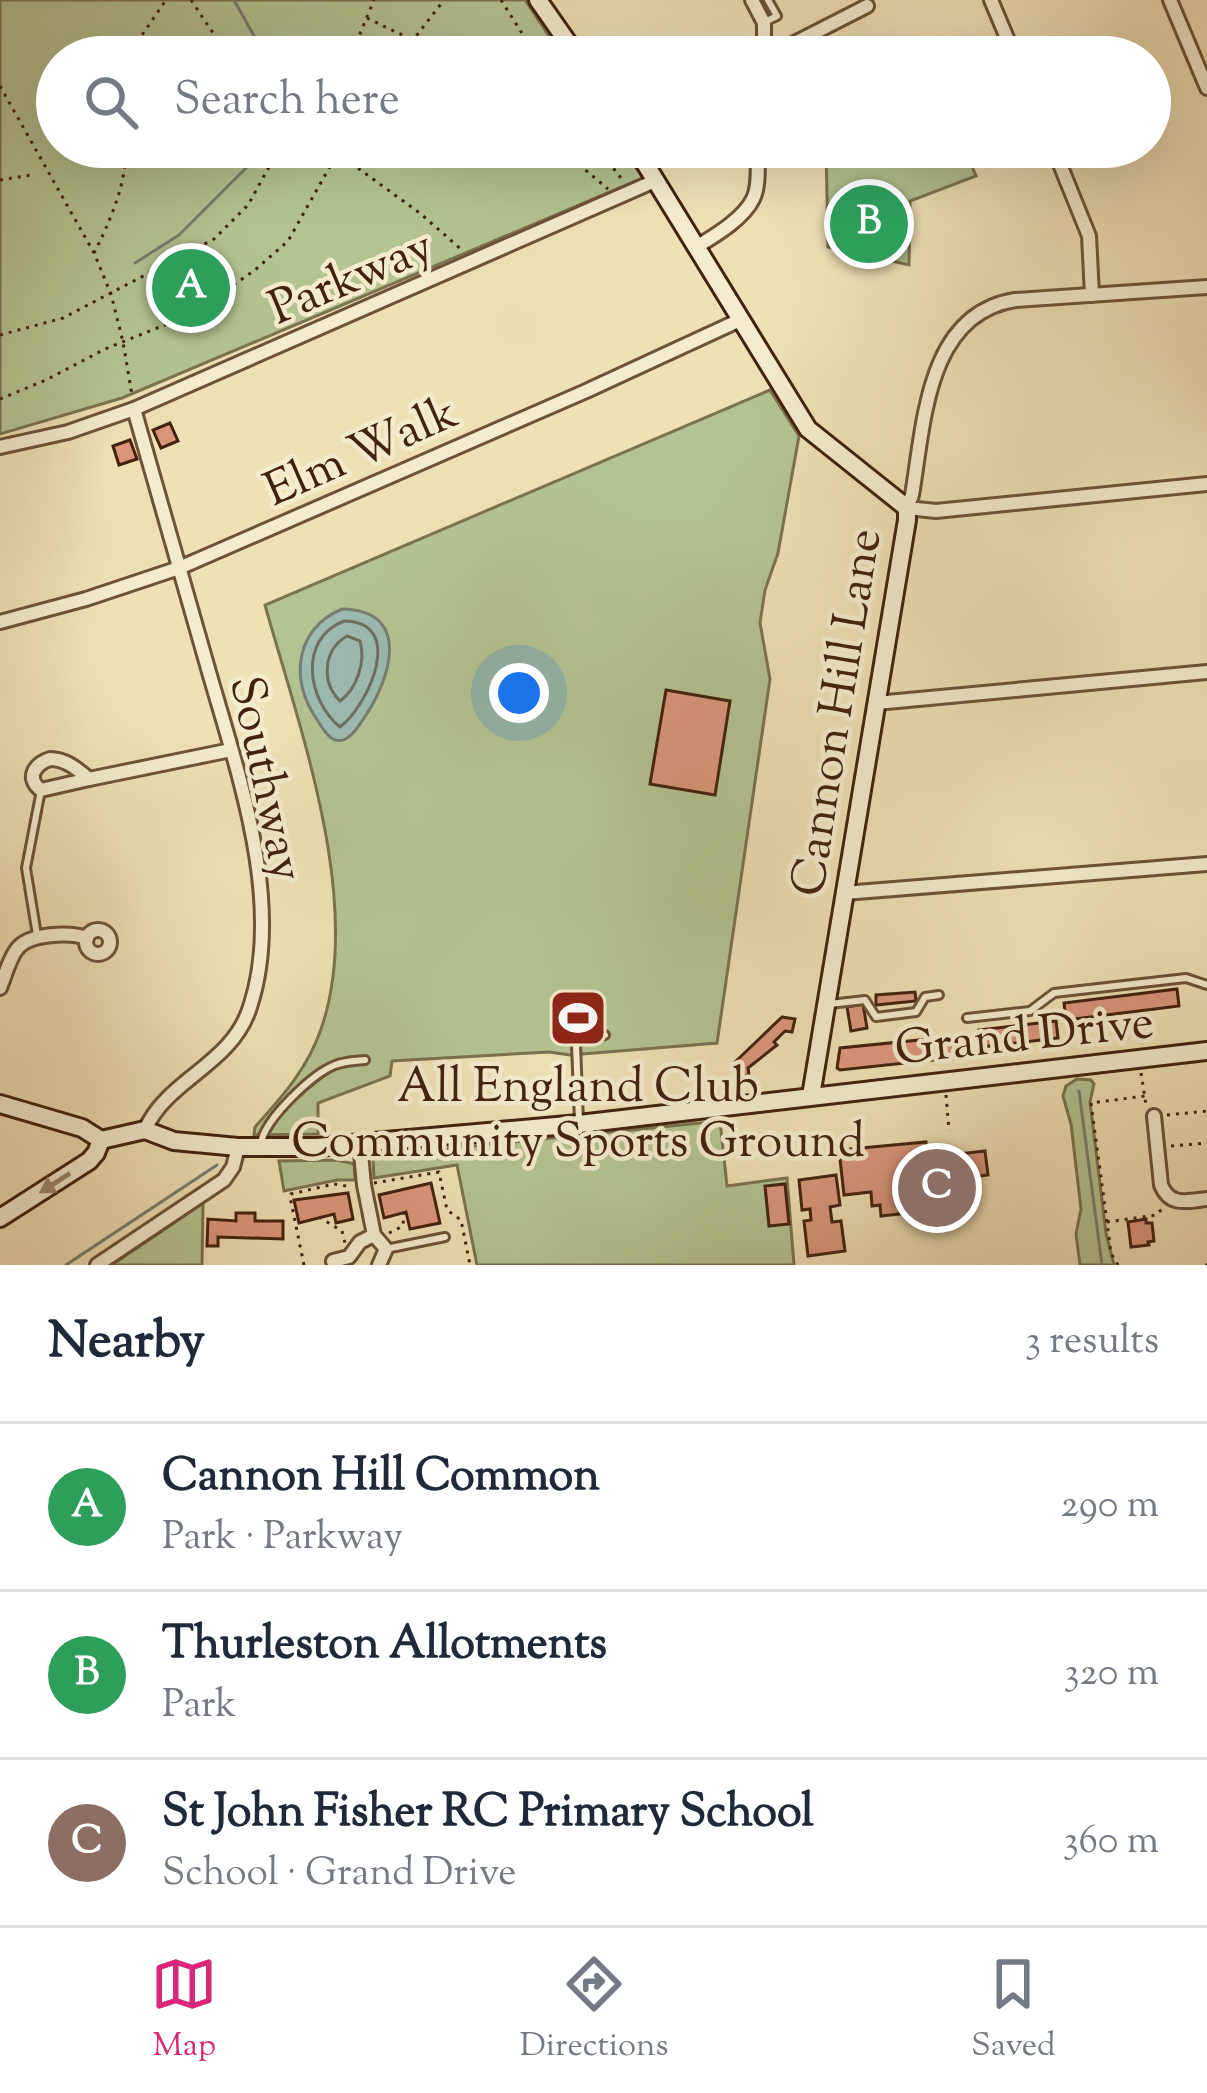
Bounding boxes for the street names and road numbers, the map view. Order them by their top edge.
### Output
street label: Parkway [259,215,445,345]
street label: Elm Walk [255,381,470,527]
street label: Cannon Hill Lane [776,524,903,902]
street label: Southway [208,670,319,888]
street label: Grand Drive [892,991,1158,1086]

